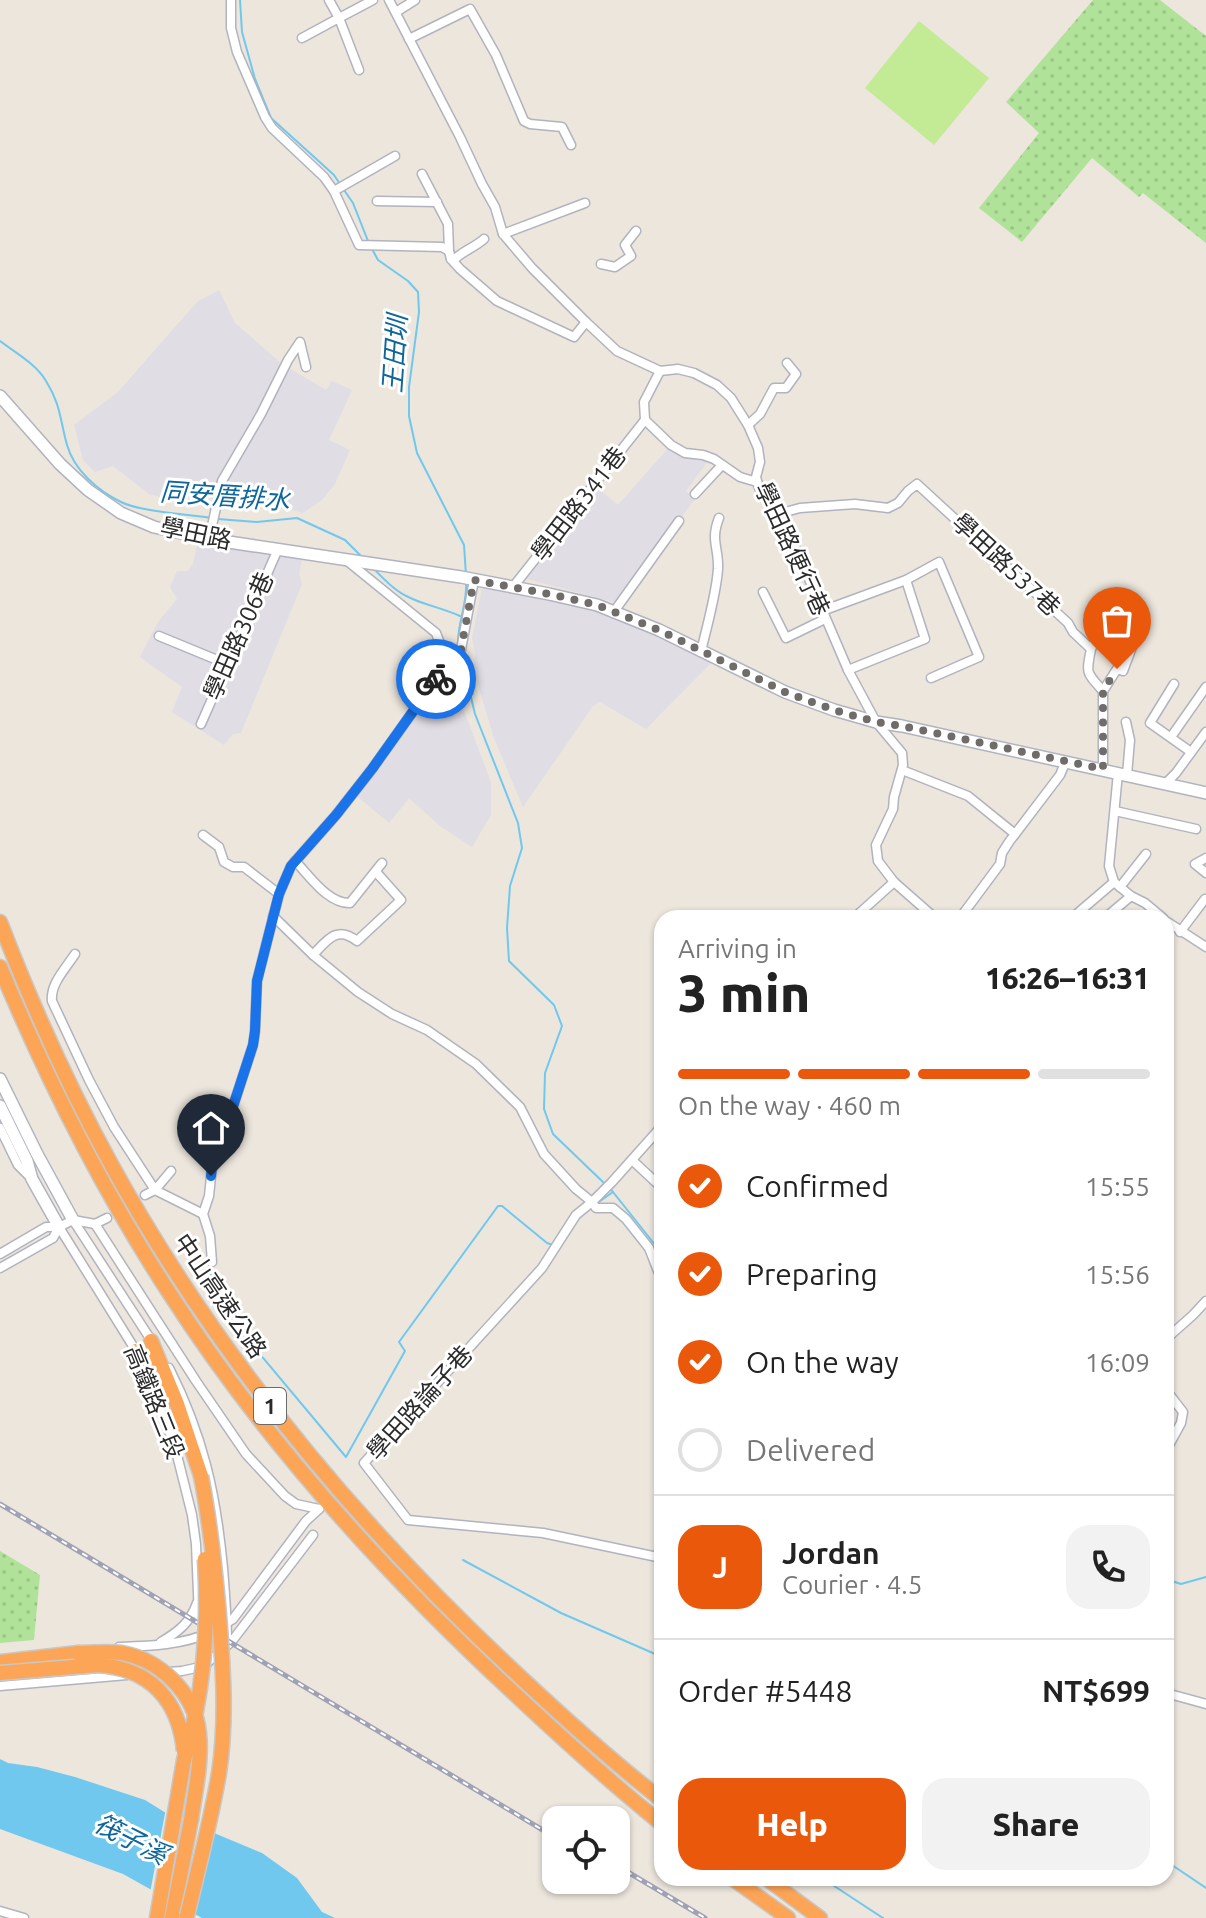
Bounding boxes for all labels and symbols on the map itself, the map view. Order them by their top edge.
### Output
water label: 王田圳 [377,310,412,394]
street label: 學田路341巷 [526,442,631,566]
water label: 同安厝排水 [159,477,292,515]
street label: 學田路便行巷 [750,478,835,620]
street label: 學田路537巷 [947,508,1066,621]
street label: 學田路 [158,513,234,554]
street label: 學田路306巷 [198,568,279,704]
pin [1083,587,1151,669]
courier [396,639,476,719]
pin [177,1094,245,1176]
street label: 中山高速公路 [169,1228,272,1363]
street label: 學田路論子巷 [361,1340,478,1465]
street label: 高鐵路三段 [119,1341,189,1463]
road number: 1 [254,1388,286,1424]
water label: 筏子溪 [90,1808,176,1871]

